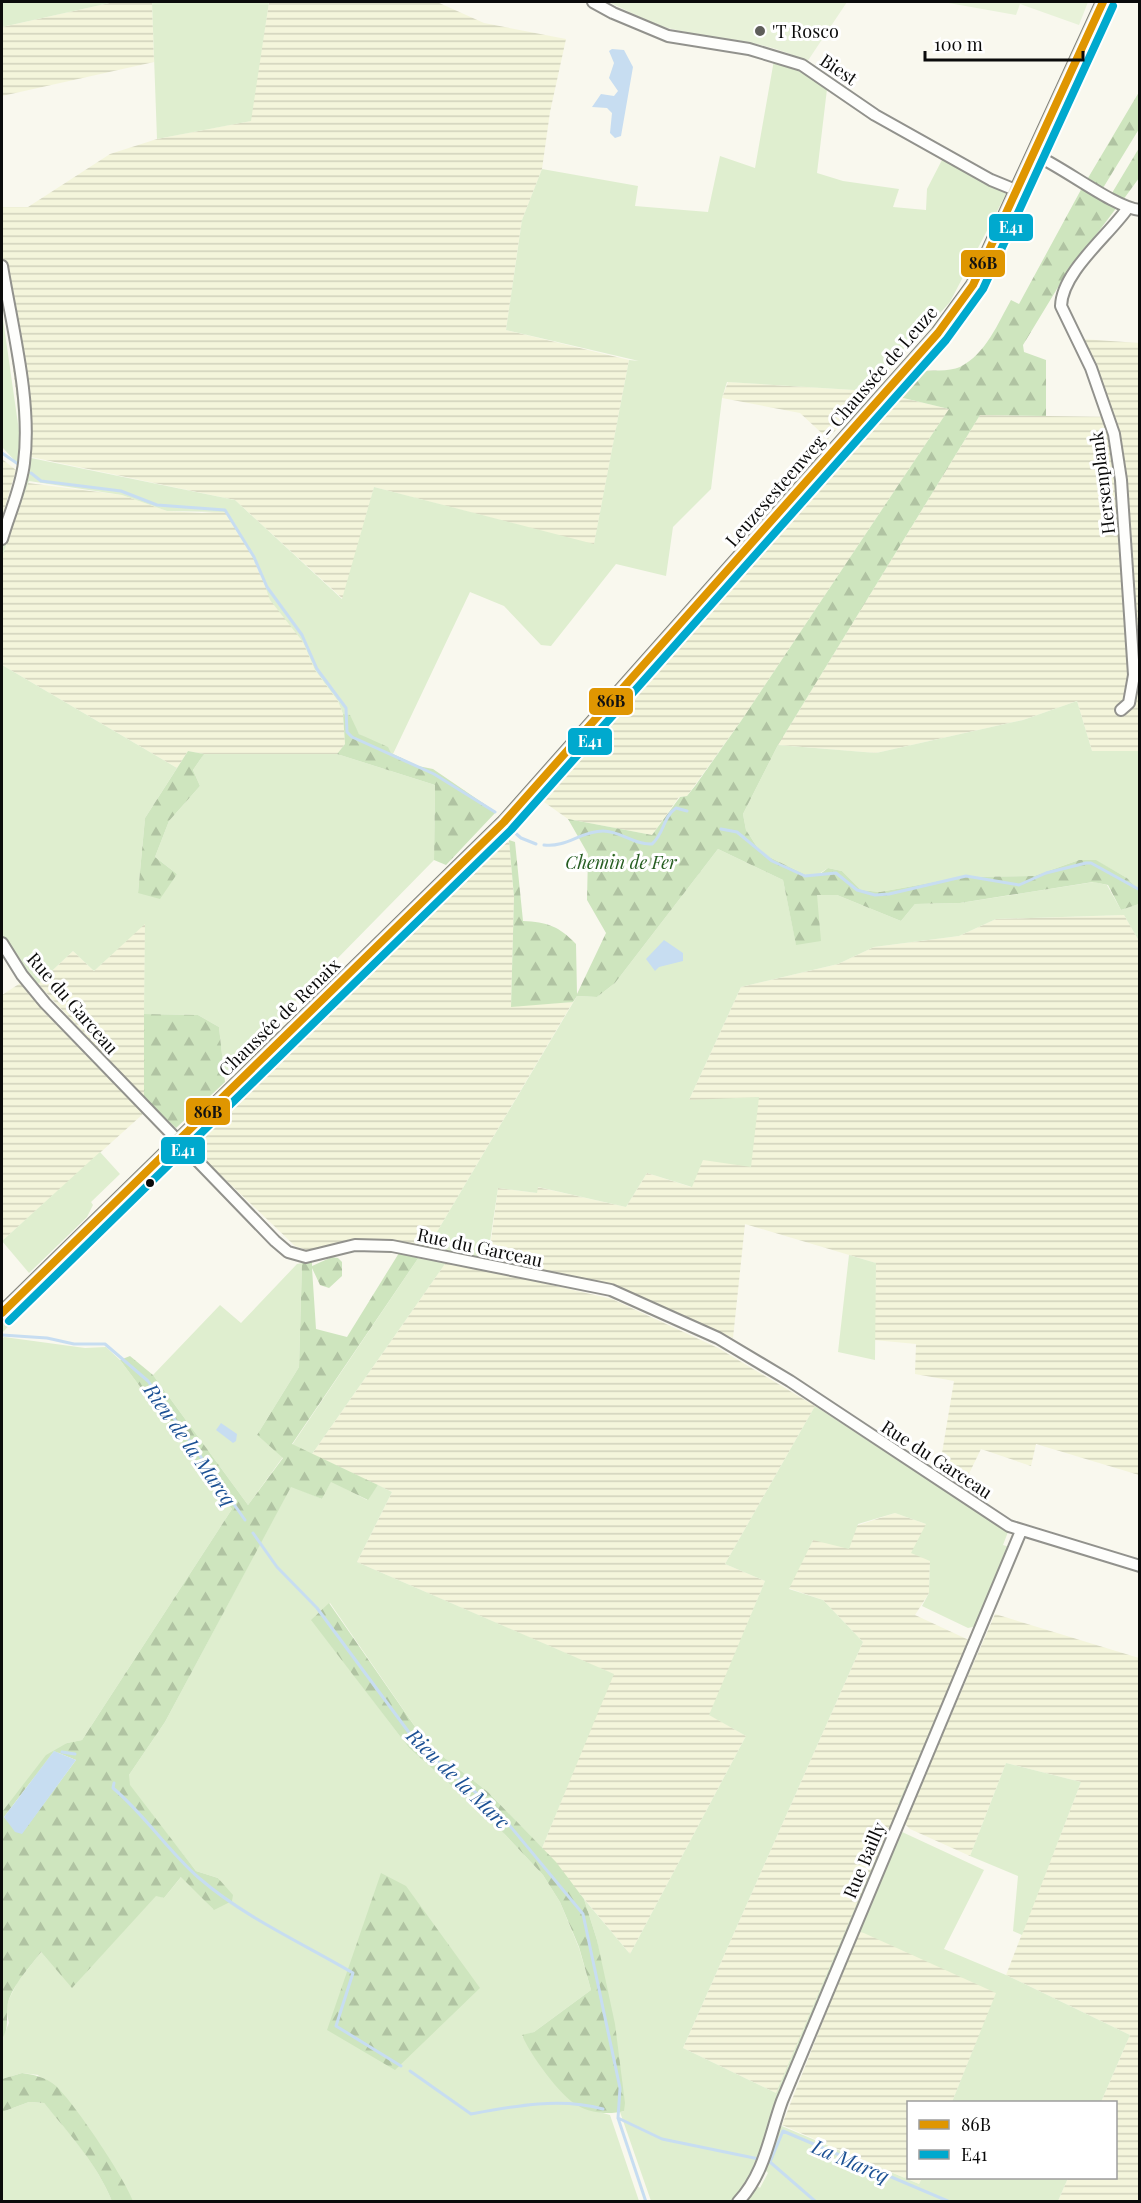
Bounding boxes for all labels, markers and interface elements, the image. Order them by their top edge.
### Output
place label: 'T Rosco [772,19,839,43]
marker: 'T Rosco [753,24,767,38]
scale bar [925,24,1082,62]
text: 100 m [934,32,983,56]
street label: Biest [816,48,863,90]
line badge: E41 [988,213,1034,242]
text: E41 [999,216,1023,237]
line badge: 86B [960,249,1006,278]
text: 86B [969,252,998,273]
street label: Leuzesesteenweg - Chaussée de Leuze [720,301,942,551]
street label: Hersenplank [1084,430,1120,536]
line badge: 86B [588,687,634,716]
text: 86B [597,690,626,711]
line badge: E41 [567,727,613,756]
text: E41 [578,730,602,751]
park label: Chemin de Fer [565,850,678,874]
street label: Rue du Garceau [22,947,124,1059]
street label: Chaussée de Renaix [213,952,345,1081]
line badge: 86B [185,1097,231,1126]
text: 86B [194,1101,223,1122]
line badge: E41 [160,1136,206,1165]
text: E41 [171,1139,195,1160]
unlabelled marker [144,1177,156,1189]
street label: Rue du Garceau [415,1222,545,1272]
water label: Rieu de la Marcq [138,1376,243,1511]
street label: Rue du Garceau [877,1414,997,1504]
water label: Rieu de la Marc [401,1721,517,1834]
street label: Rue Bailly [837,1818,891,1902]
legend [907,2101,1117,2179]
text: 86B [961,2112,991,2136]
water label: La Marcq [807,2131,894,2188]
text: E41 [961,2142,988,2166]

